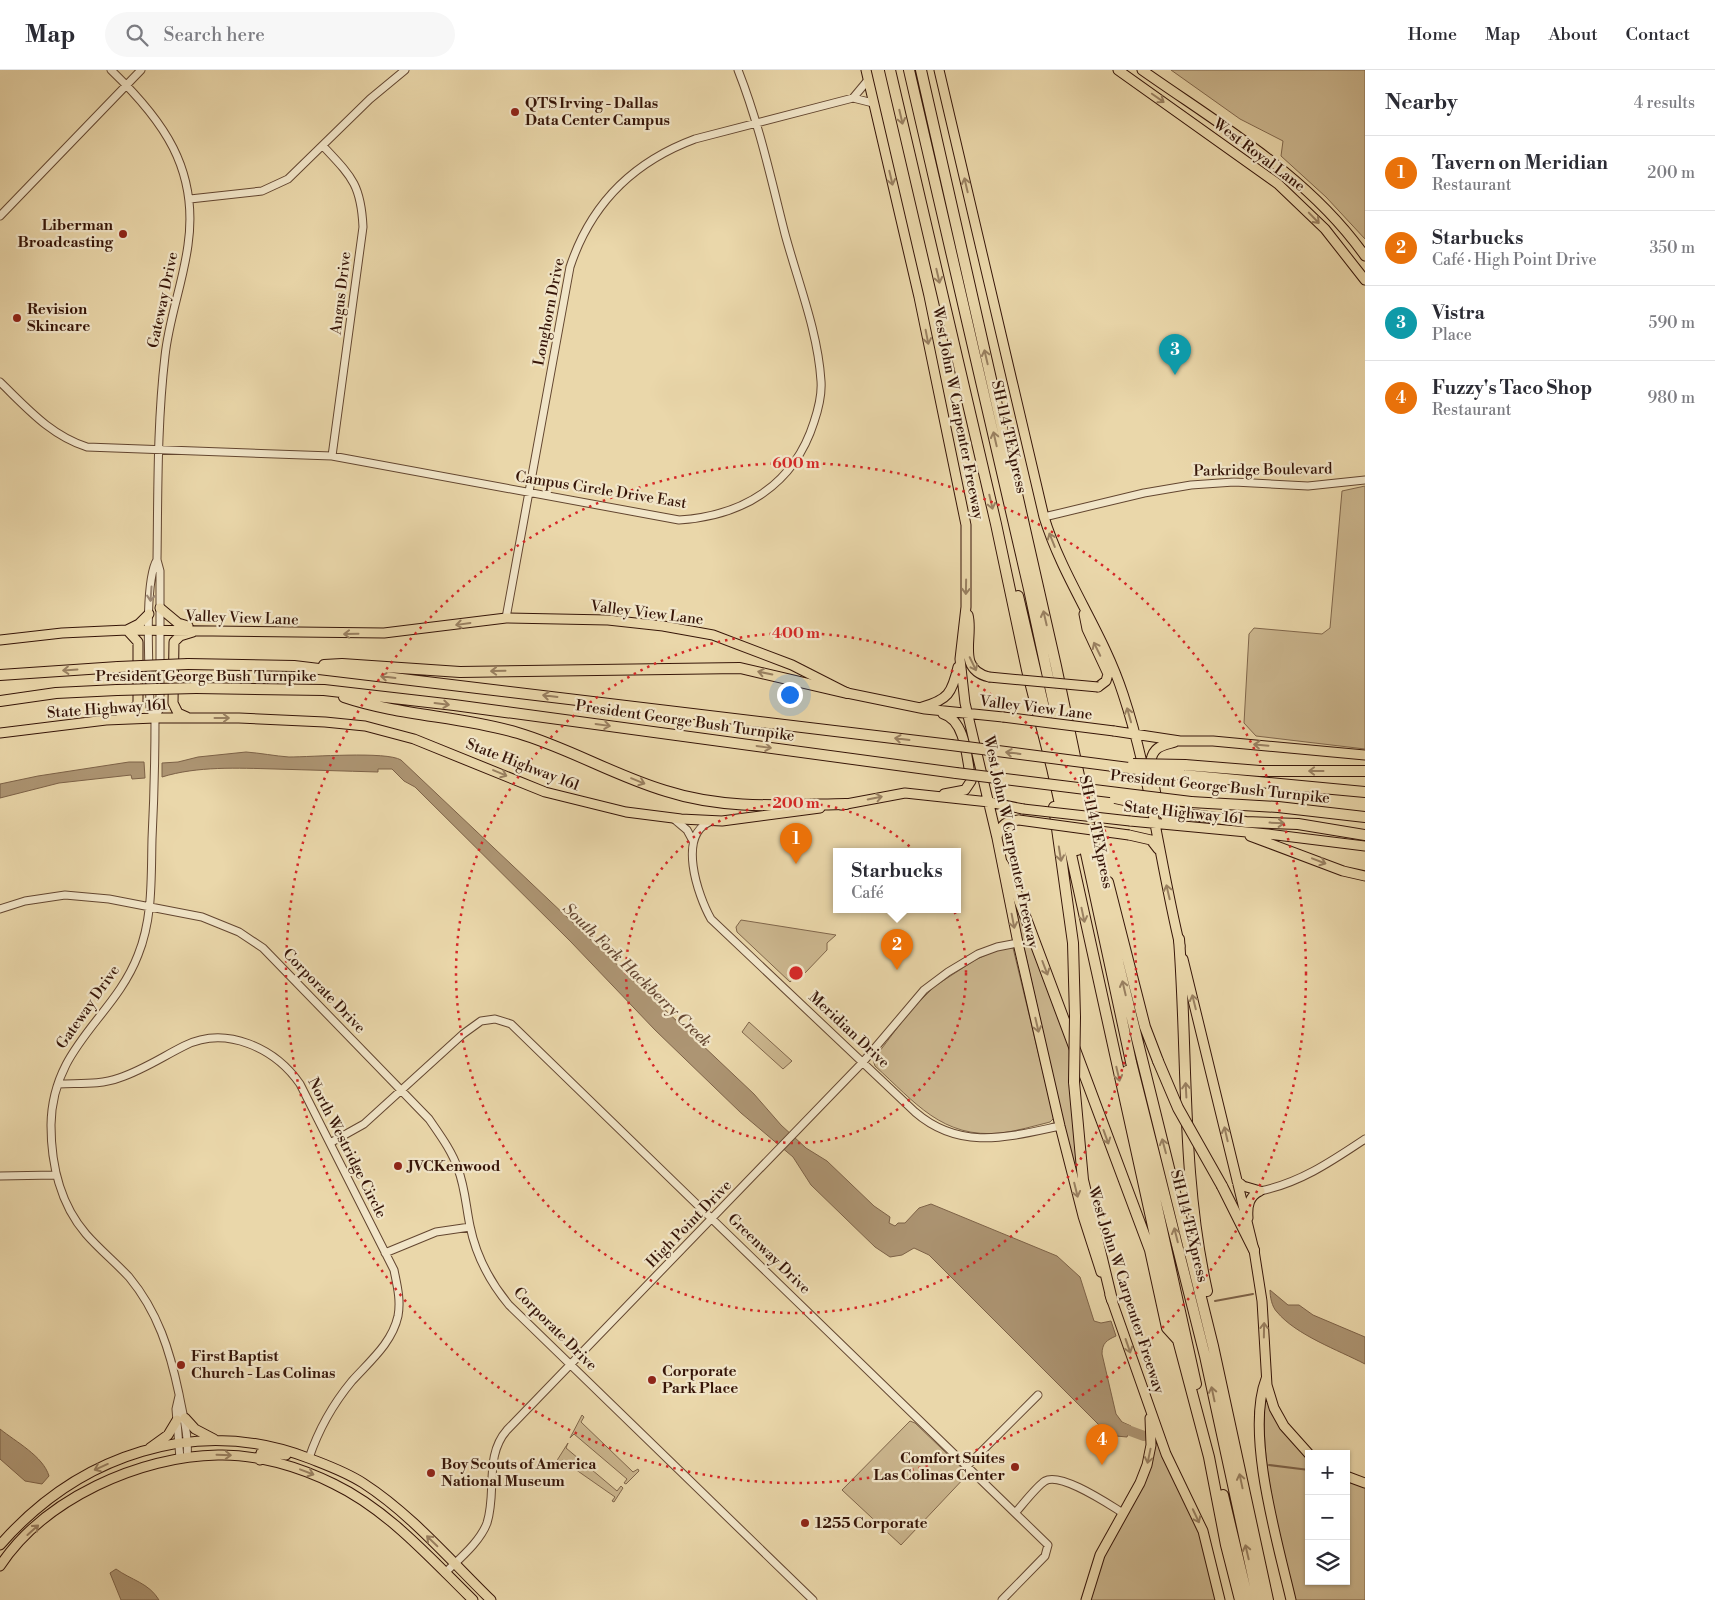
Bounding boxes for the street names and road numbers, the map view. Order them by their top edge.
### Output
street label: West Royal Lane [1209,114,1309,196]
street label: Gateway Drive [144,250,182,350]
street label: Angus Drive [326,250,356,337]
street label: Longhorn Drive [529,256,569,368]
street label: West John W Carpenter Freeway [928,304,988,522]
street label: SH 114 TEXpress [987,379,1031,495]
street label: Parkridge Boulevard [1193,459,1333,481]
street label: Campus Circle Drive East [514,467,689,513]
street label: Valley View Lane [588,597,705,629]
street label: Valley View Lane [184,606,299,629]
street label: President George Bush Turnpike [96,667,316,686]
street label: Valley View Lane [977,692,1094,724]
street label: State Highway 161 [46,695,168,723]
street label: President George Bush Turnpike [574,696,796,746]
street label: West John W Carpenter Freeway [979,733,1043,951]
street label: State Highway 161 [463,735,583,796]
street label: President George Bush Turnpike [1109,766,1331,808]
street label: SH 114 TEXpress [1075,774,1117,890]
street label: State Highway 161 [1123,797,1245,829]
street label: Corporate Drive [279,945,369,1037]
street label: Gateway Drive [52,961,124,1053]
street label: Meridian Drive [805,988,893,1072]
street label: North Westridge Circle [303,1074,391,1222]
street label: SH 114 TEXpress [1166,1168,1212,1284]
street label: High Point Drive [642,1176,736,1272]
street label: West John W Carpenter Freeway [1083,1183,1169,1397]
street label: Greenway Drive [724,1210,814,1298]
street label: Corporate Drive [509,1283,601,1375]

